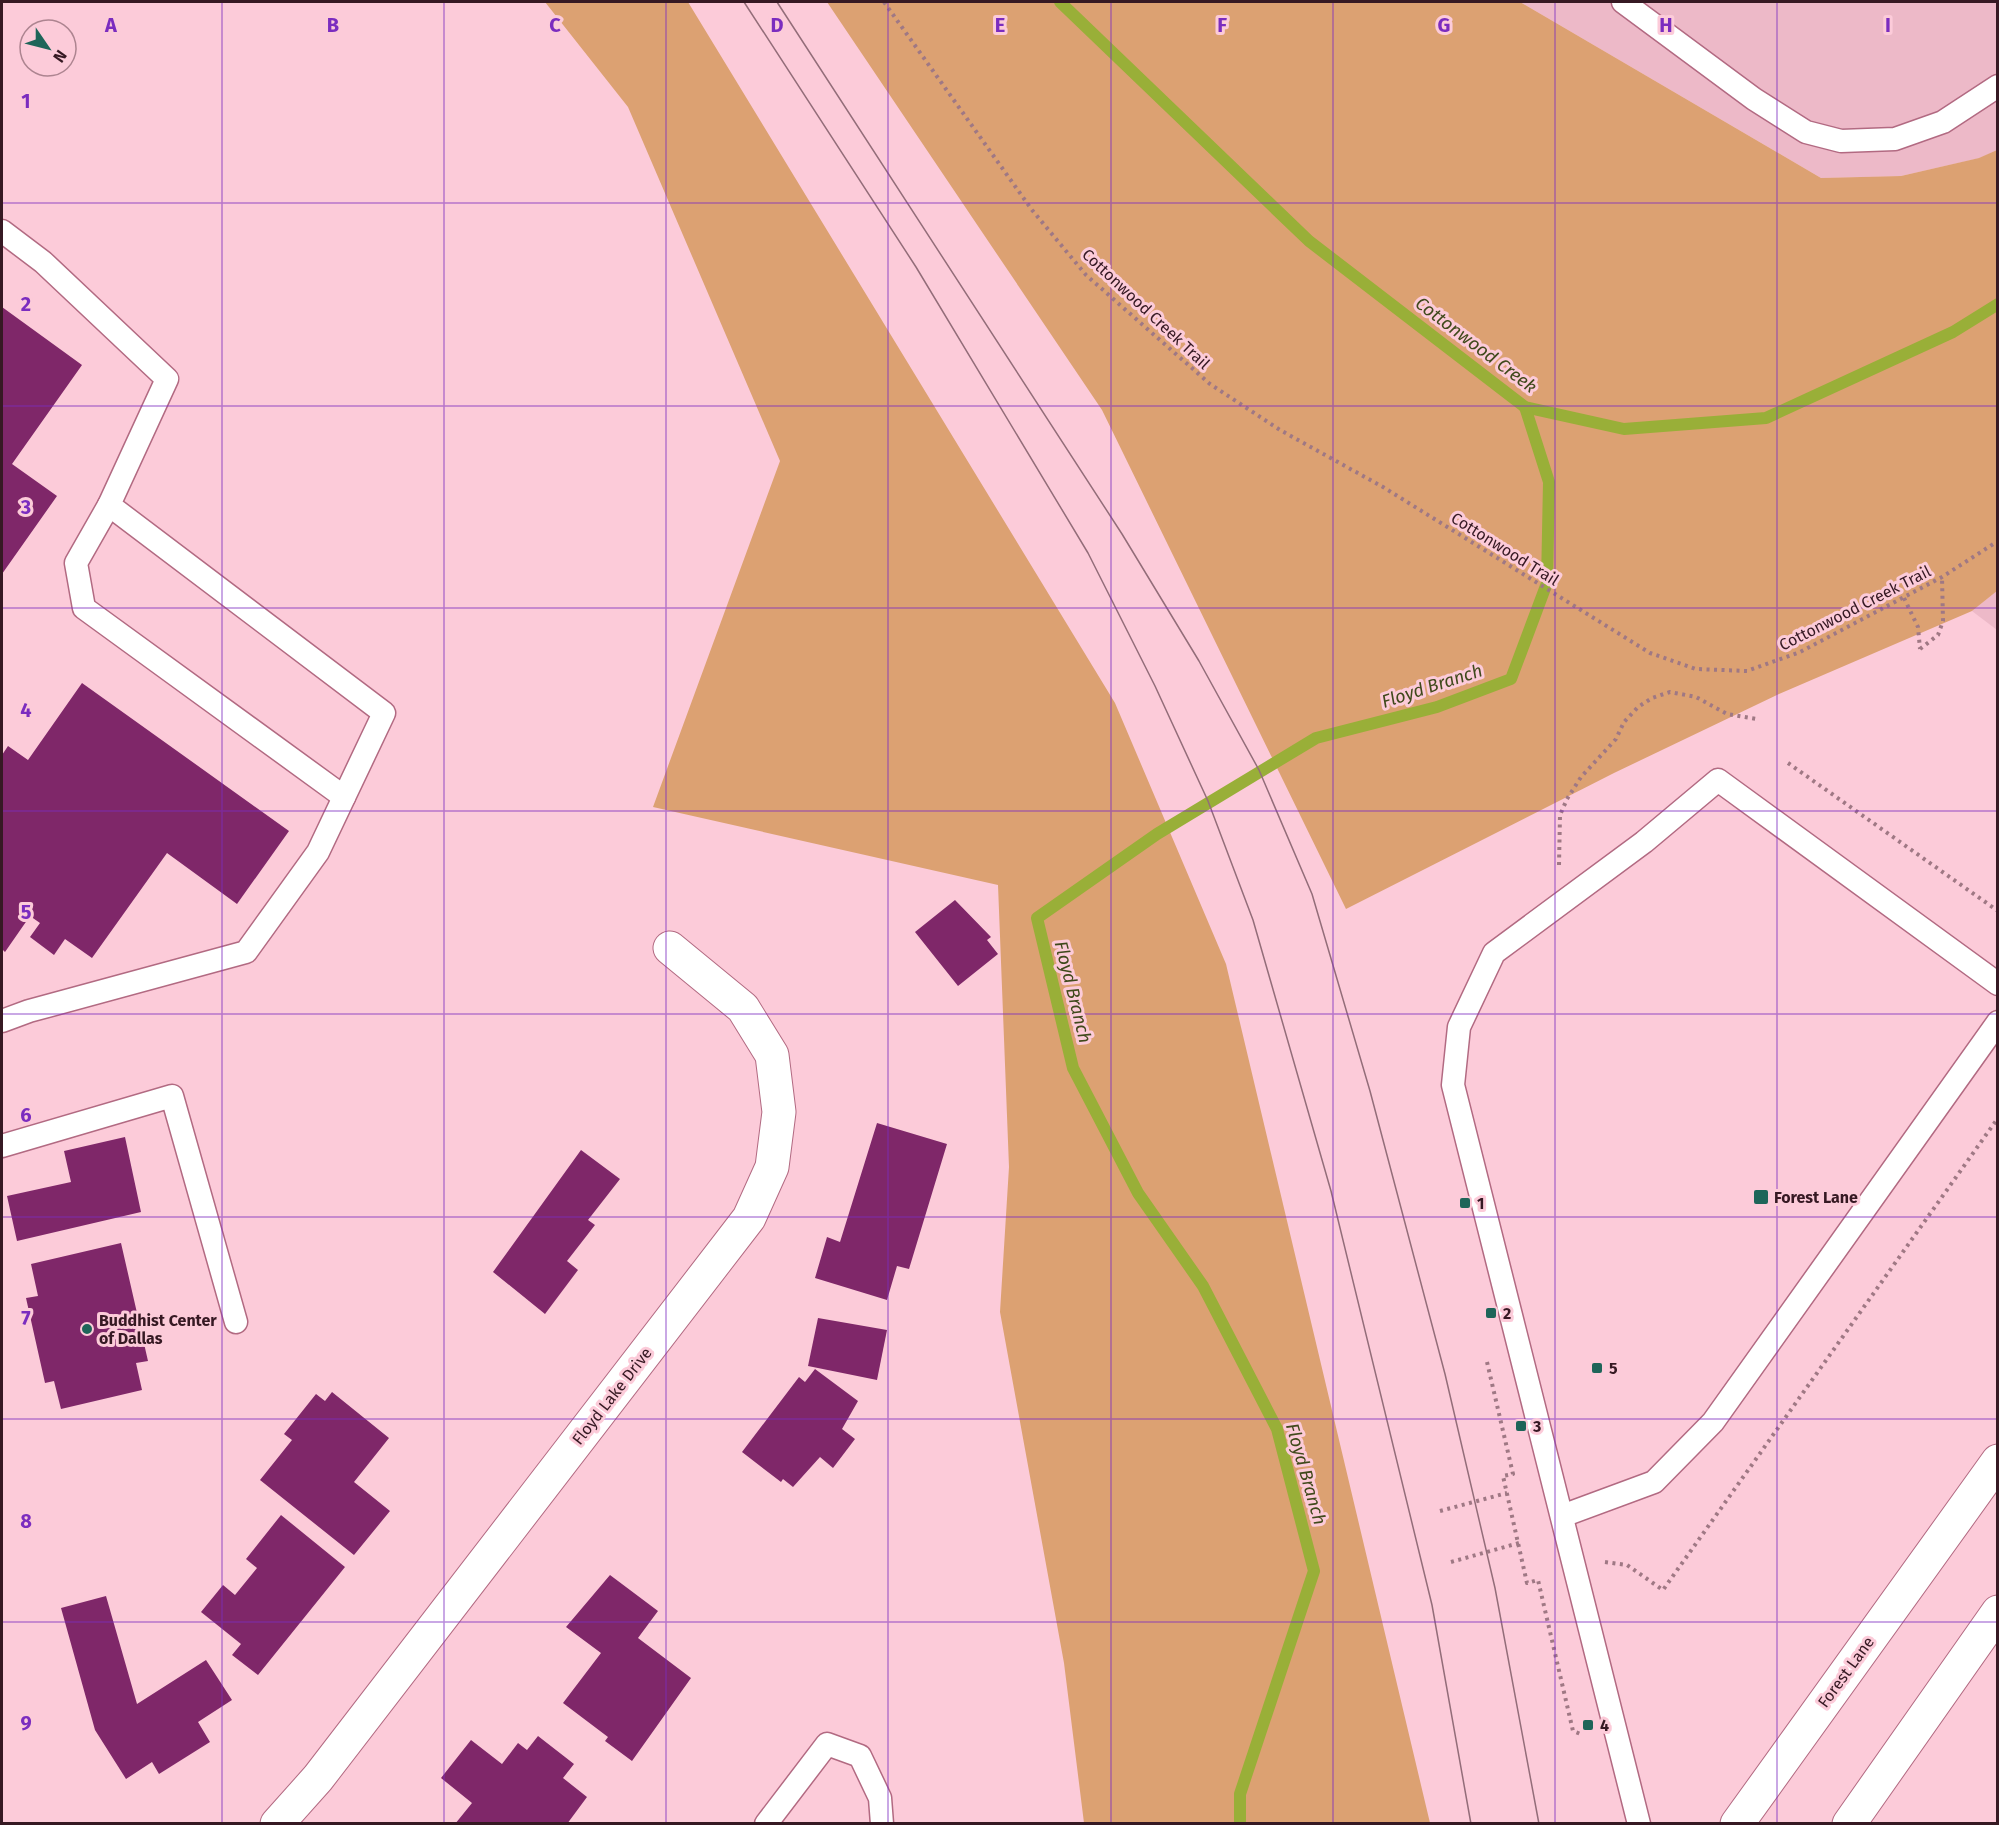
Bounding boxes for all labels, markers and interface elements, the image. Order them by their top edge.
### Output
text: A [104,13,118,37]
text: B [327,13,339,37]
text: C [549,13,561,37]
text: D [770,13,784,37]
text: E [995,13,1005,37]
text: F [1217,13,1227,37]
text: G [1438,13,1450,37]
text: H [1659,13,1673,37]
text: I [1885,13,1891,37]
north arrow [18,18,78,78]
text: N [49,47,71,66]
text: 1 [21,89,31,113]
street label: Cottonwood Creek Trail [1078,245,1214,373]
text: 2 [21,292,31,316]
water label: Cottonwood Creek [1411,292,1541,398]
text: 3 [20,495,31,519]
street label: Cottonwood Trail [1448,508,1563,590]
street label: Cottonwood Creek Trail [1776,561,1934,655]
water label: Floyd Branch [1379,659,1485,713]
text: 4 [20,698,32,722]
text: 5 [21,900,32,924]
water label: Floyd Branch [1050,939,1096,1045]
text: 6 [20,1103,32,1127]
marker: Forest Lane [1752,1188,1770,1206]
place label: Forest Lane [1774,1188,1858,1207]
place label: 1 [1477,1194,1484,1213]
marker: 1 [1458,1196,1472,1210]
place label: 2 [1503,1304,1511,1323]
text: 7 [21,1306,31,1330]
marker: 2 [1484,1306,1498,1320]
place label: Buddhist Center of Dallas [99,1311,217,1348]
marker: Buddhist Center of Dallas [80,1322,94,1336]
street label: Floyd Lake Drive [568,1344,656,1448]
place label: 5 [1609,1359,1618,1378]
marker: 5 [1590,1361,1604,1375]
place label: 3 [1532,1417,1541,1436]
marker: 3 [1514,1419,1528,1433]
water label: Floyd Branch [1281,1421,1331,1527]
text: 8 [20,1509,32,1533]
street label: Forest Lane [1814,1633,1878,1711]
text: 9 [20,1711,32,1735]
place label: 4 [1600,1716,1609,1735]
marker: 4 [1581,1718,1595,1732]

